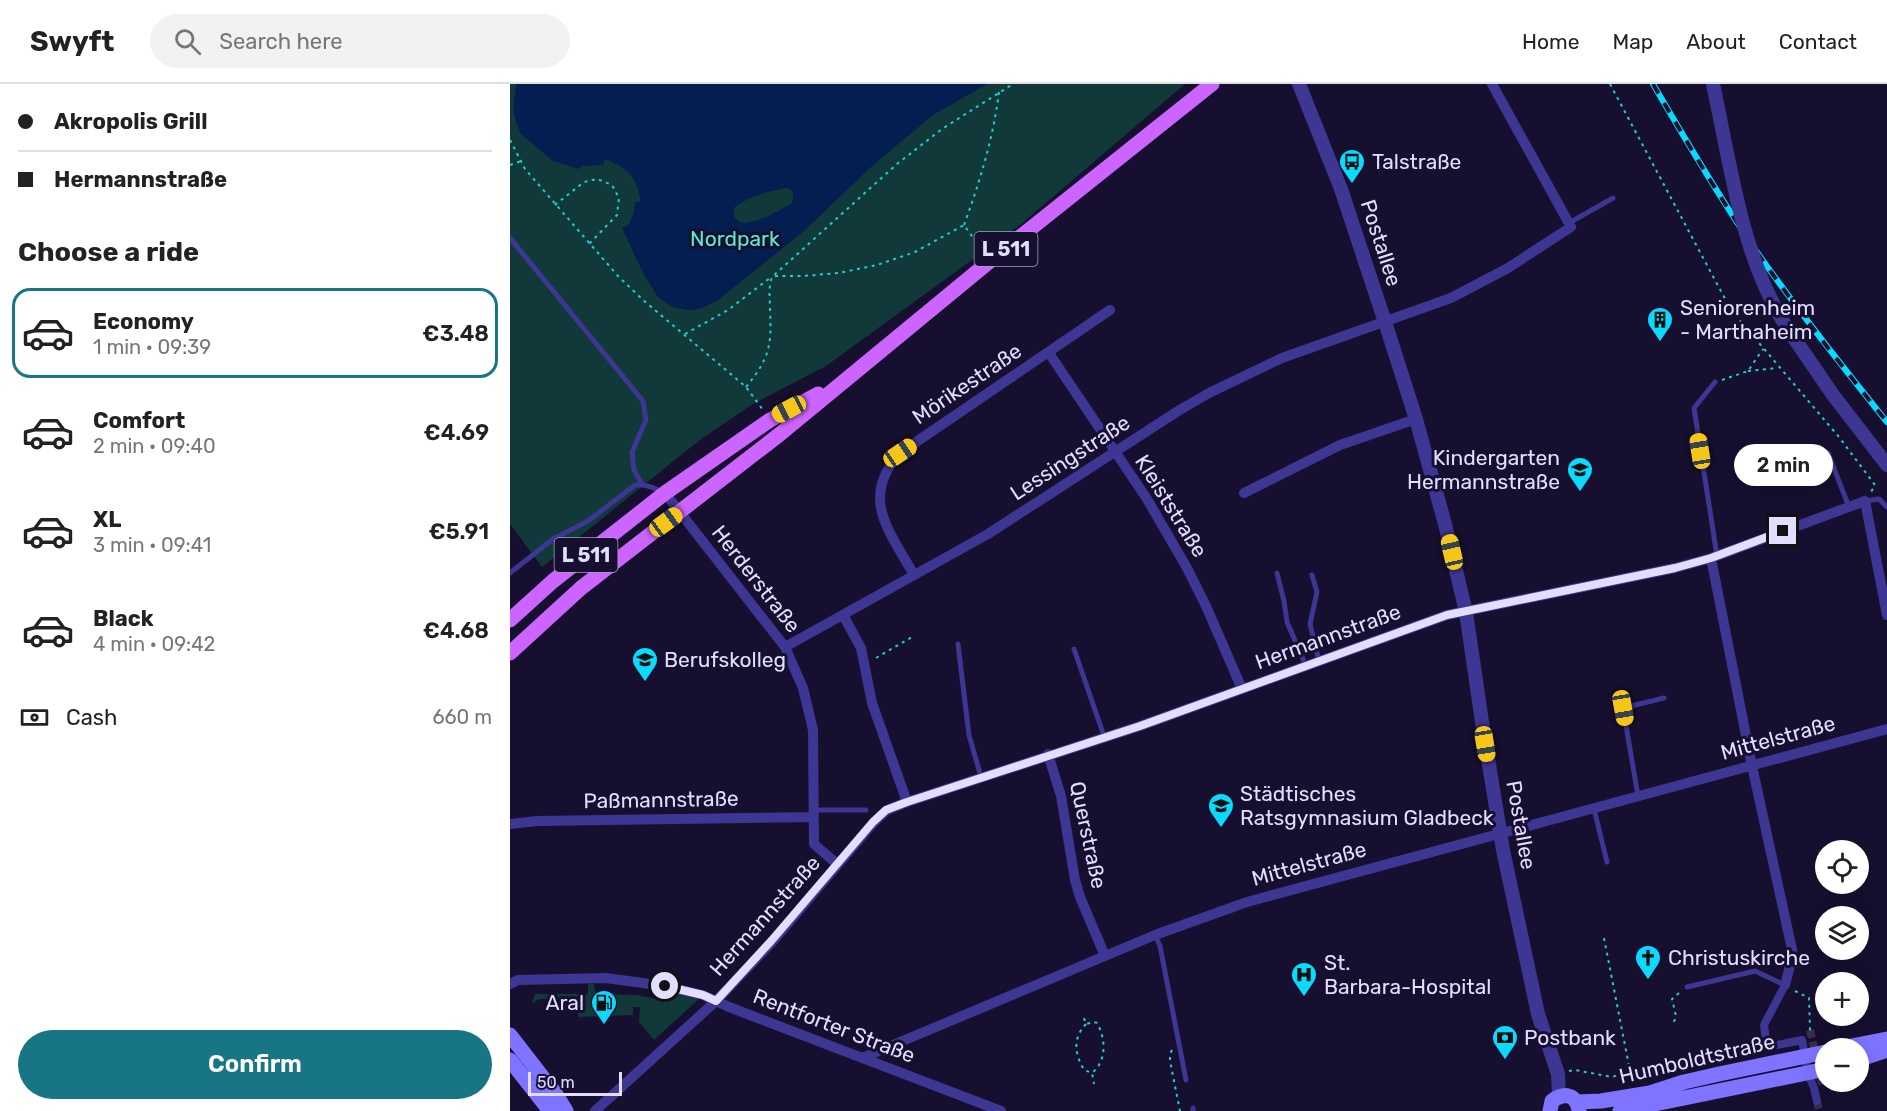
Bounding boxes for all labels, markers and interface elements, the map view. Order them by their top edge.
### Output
search box [150,14,570,68]
text: Swyft [30,25,114,58]
icon: search [171,25,204,58]
text: Search here [219,28,343,55]
text: Home [1522,29,1579,54]
text: Map [1612,29,1653,54]
text: About [1686,29,1746,54]
text: Contact [1779,29,1857,54]
text: Akropolis Grill [54,108,207,135]
bus stop icon: Talstraße [1337,147,1367,185]
place label: Talstraße [1372,149,1461,174]
text: Hermannstraße [54,166,227,193]
street label: Postallee [1356,196,1407,289]
park label: Nordpark [690,226,780,251]
road number: L 511 [974,232,1038,266]
text: Choose a ride [18,236,199,268]
place label: Seniorenheim - Marthaheim [1680,295,1815,344]
building icon: Seniorenheim - Marthaheim [1645,305,1675,343]
icon: car [21,306,75,360]
text: Economy [93,308,194,335]
text: €3.48 [423,320,489,347]
text: 1 min · 09:39 [93,335,211,359]
street label: Mörikestraße [907,338,1026,429]
car [769,393,809,425]
icon: car [21,405,75,459]
text: Comfort [93,407,185,434]
street label: Lessingstraße [1005,410,1134,506]
text: €4.69 [424,419,489,446]
car [1688,432,1712,470]
text: 2 min · 09:40 [93,434,216,458]
car [880,435,920,471]
callout: 2 min [1734,444,1832,486]
place label: Kindergarten Hermannstraße [1407,445,1560,494]
street label: Kleiststraße [1130,450,1213,562]
text: 2 min [1757,453,1810,477]
school or university icon: Kindergarten Hermannstraße [1565,455,1595,493]
icon: car [21,504,75,558]
car [646,504,686,540]
text: XL [93,506,121,533]
route end [1769,517,1796,544]
text: €5.91 [429,518,489,545]
street label: Herderstraße [707,520,806,637]
car [1439,532,1465,572]
text: 3 min · 09:41 [93,533,211,557]
road number: L 511 [554,538,617,572]
street label: Hermannstraße [1252,599,1404,674]
icon: car [21,603,75,657]
text: Black [93,605,154,632]
text: €4.68 [423,617,489,644]
text: 4 min · 09:42 [93,632,215,656]
school or university icon: Berufskolleg [630,645,660,683]
place label: Berufskolleg [664,647,786,672]
car [1611,689,1635,727]
icon: cash [18,701,51,734]
text: Cash [66,704,117,731]
text: 660 m [433,705,492,729]
street label: Mittelstraße [1718,710,1838,765]
car [1473,725,1497,763]
street label: Querstraße [1065,779,1112,891]
street label: Postallee [1501,779,1542,871]
place label: Städtisches Ratsgymnasium Gladbeck [1240,781,1494,830]
street label: Paßmannstraße [583,786,739,813]
school or university icon: Städtisches Ratsgymnasium Gladbeck [1206,791,1236,829]
street label: Mittelstraße [1249,836,1369,891]
map controls [1815,840,1869,1092]
button: locate [1815,840,1869,894]
street label: Hermannstraße [704,850,825,981]
button: layers [1815,906,1869,960]
church icon: Christuskirche [1633,943,1663,981]
place label: Christuskirche [1668,945,1810,970]
place label: St. Barbara-Hospital [1324,950,1491,999]
hospital icon: St. Barbara-Hospital [1289,960,1319,998]
route start [651,972,678,999]
button: + [1815,972,1869,1026]
street label: Rentforter Straße [750,983,919,1068]
fuel station icon: Aral [589,988,619,1026]
place label: Aral [545,990,584,1015]
bank icon: Postbank [1490,1023,1520,1061]
place label: Postbank [1524,1025,1616,1050]
street label: Humboldtstraße [1617,1028,1777,1089]
button: Confirm [18,1030,492,1099]
button: − [1815,1038,1869,1092]
scale bar [528,1069,622,1096]
text: 50 m [537,1073,575,1092]

